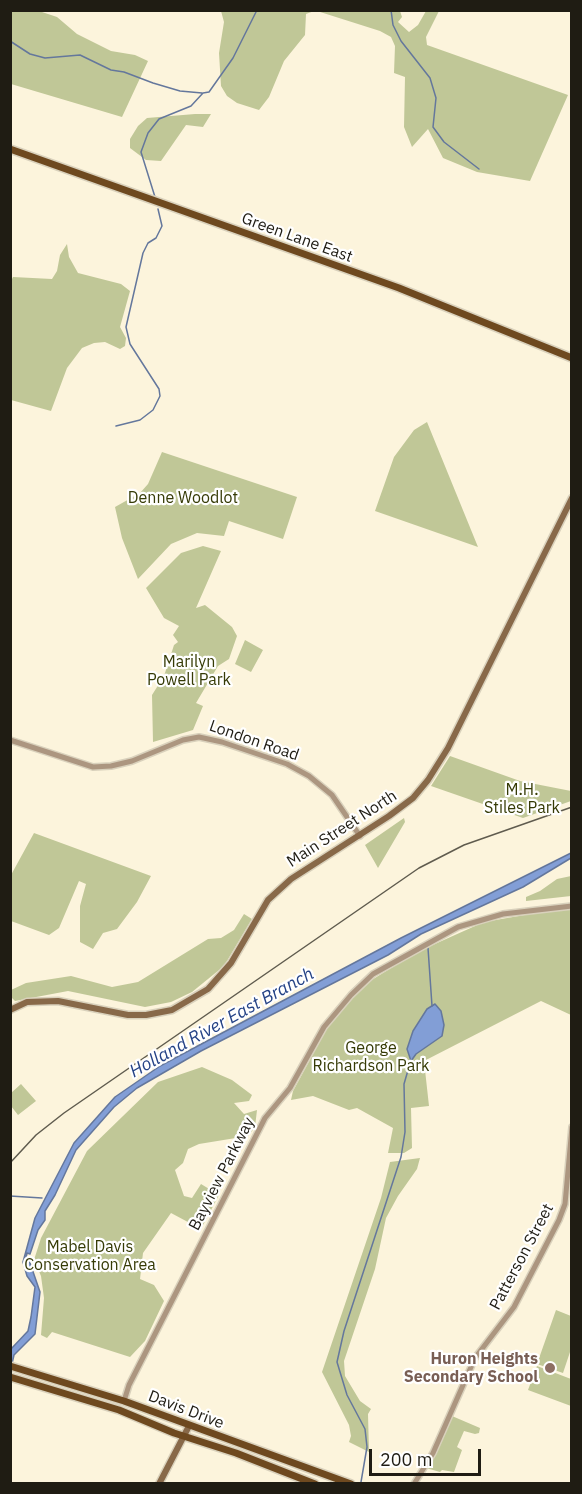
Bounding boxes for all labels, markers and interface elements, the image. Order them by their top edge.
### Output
street label: Green Lane East [239,209,355,267]
park label: Denne Woodlot [128,488,238,508]
park label: Marilyn Powell Park [147,652,231,690]
street label: London Road [207,717,301,765]
park label: M.H. Stiles Park [484,780,560,818]
street label: Main Street North [284,786,400,872]
water label: Holland River East Branch [126,963,318,1083]
park label: George Richardson Park [313,1038,429,1076]
street label: Bayview Parkway [185,1114,259,1234]
street label: Patterson Street [486,1201,558,1313]
park label: Mabel Davis Conservation Area [24,1237,156,1275]
place label: Huron Heights Secondary School [404,1349,538,1387]
marker: Huron Heights Secondary School [543,1361,557,1375]
street label: Davis Drive [145,1387,227,1433]
scale bar [372,1437,484,1475]
text: 200 m [380,1448,432,1471]

